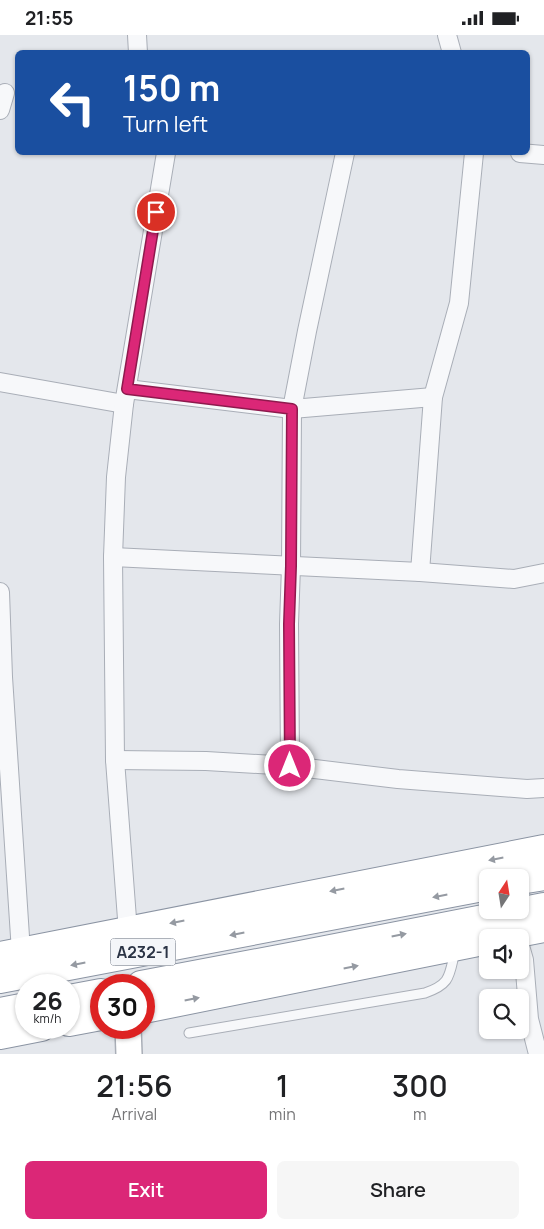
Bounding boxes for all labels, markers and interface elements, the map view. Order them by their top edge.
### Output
text: 21:55 [25,5,73,31]
text: 150 m [123,64,220,112]
icon: left [40,70,105,135]
text: Turn left [123,109,208,139]
pin [135,191,177,233]
icon: arrive [142,198,170,226]
position arrow [263,739,315,791]
one-way arrow [489,855,504,863]
north arrow [479,869,529,919]
map controls [479,869,529,1039]
one-way arrow [328,887,344,895]
one-way arrow [431,892,447,900]
one-way arrow [169,918,185,926]
button: sound [479,929,529,979]
one-way arrow [230,930,245,938]
one-way arrow [391,931,407,939]
road number: A232-1 [110,939,176,965]
one-way arrow [69,961,85,969]
one-way arrow [343,963,358,971]
speed limit sign: 30 [90,974,155,1039]
text: 26 [32,983,63,1018]
button: search [479,989,529,1039]
one-way arrow [184,995,199,1003]
text: km/h [34,1010,61,1027]
text: 21:56 [96,1065,173,1106]
text: 1 [276,1065,289,1106]
text: 300 [392,1065,448,1106]
text: Arrival [112,1103,157,1125]
text: min [269,1103,296,1125]
text: m [413,1103,427,1125]
button: Exit [25,1161,267,1219]
button: Share [277,1161,519,1219]

